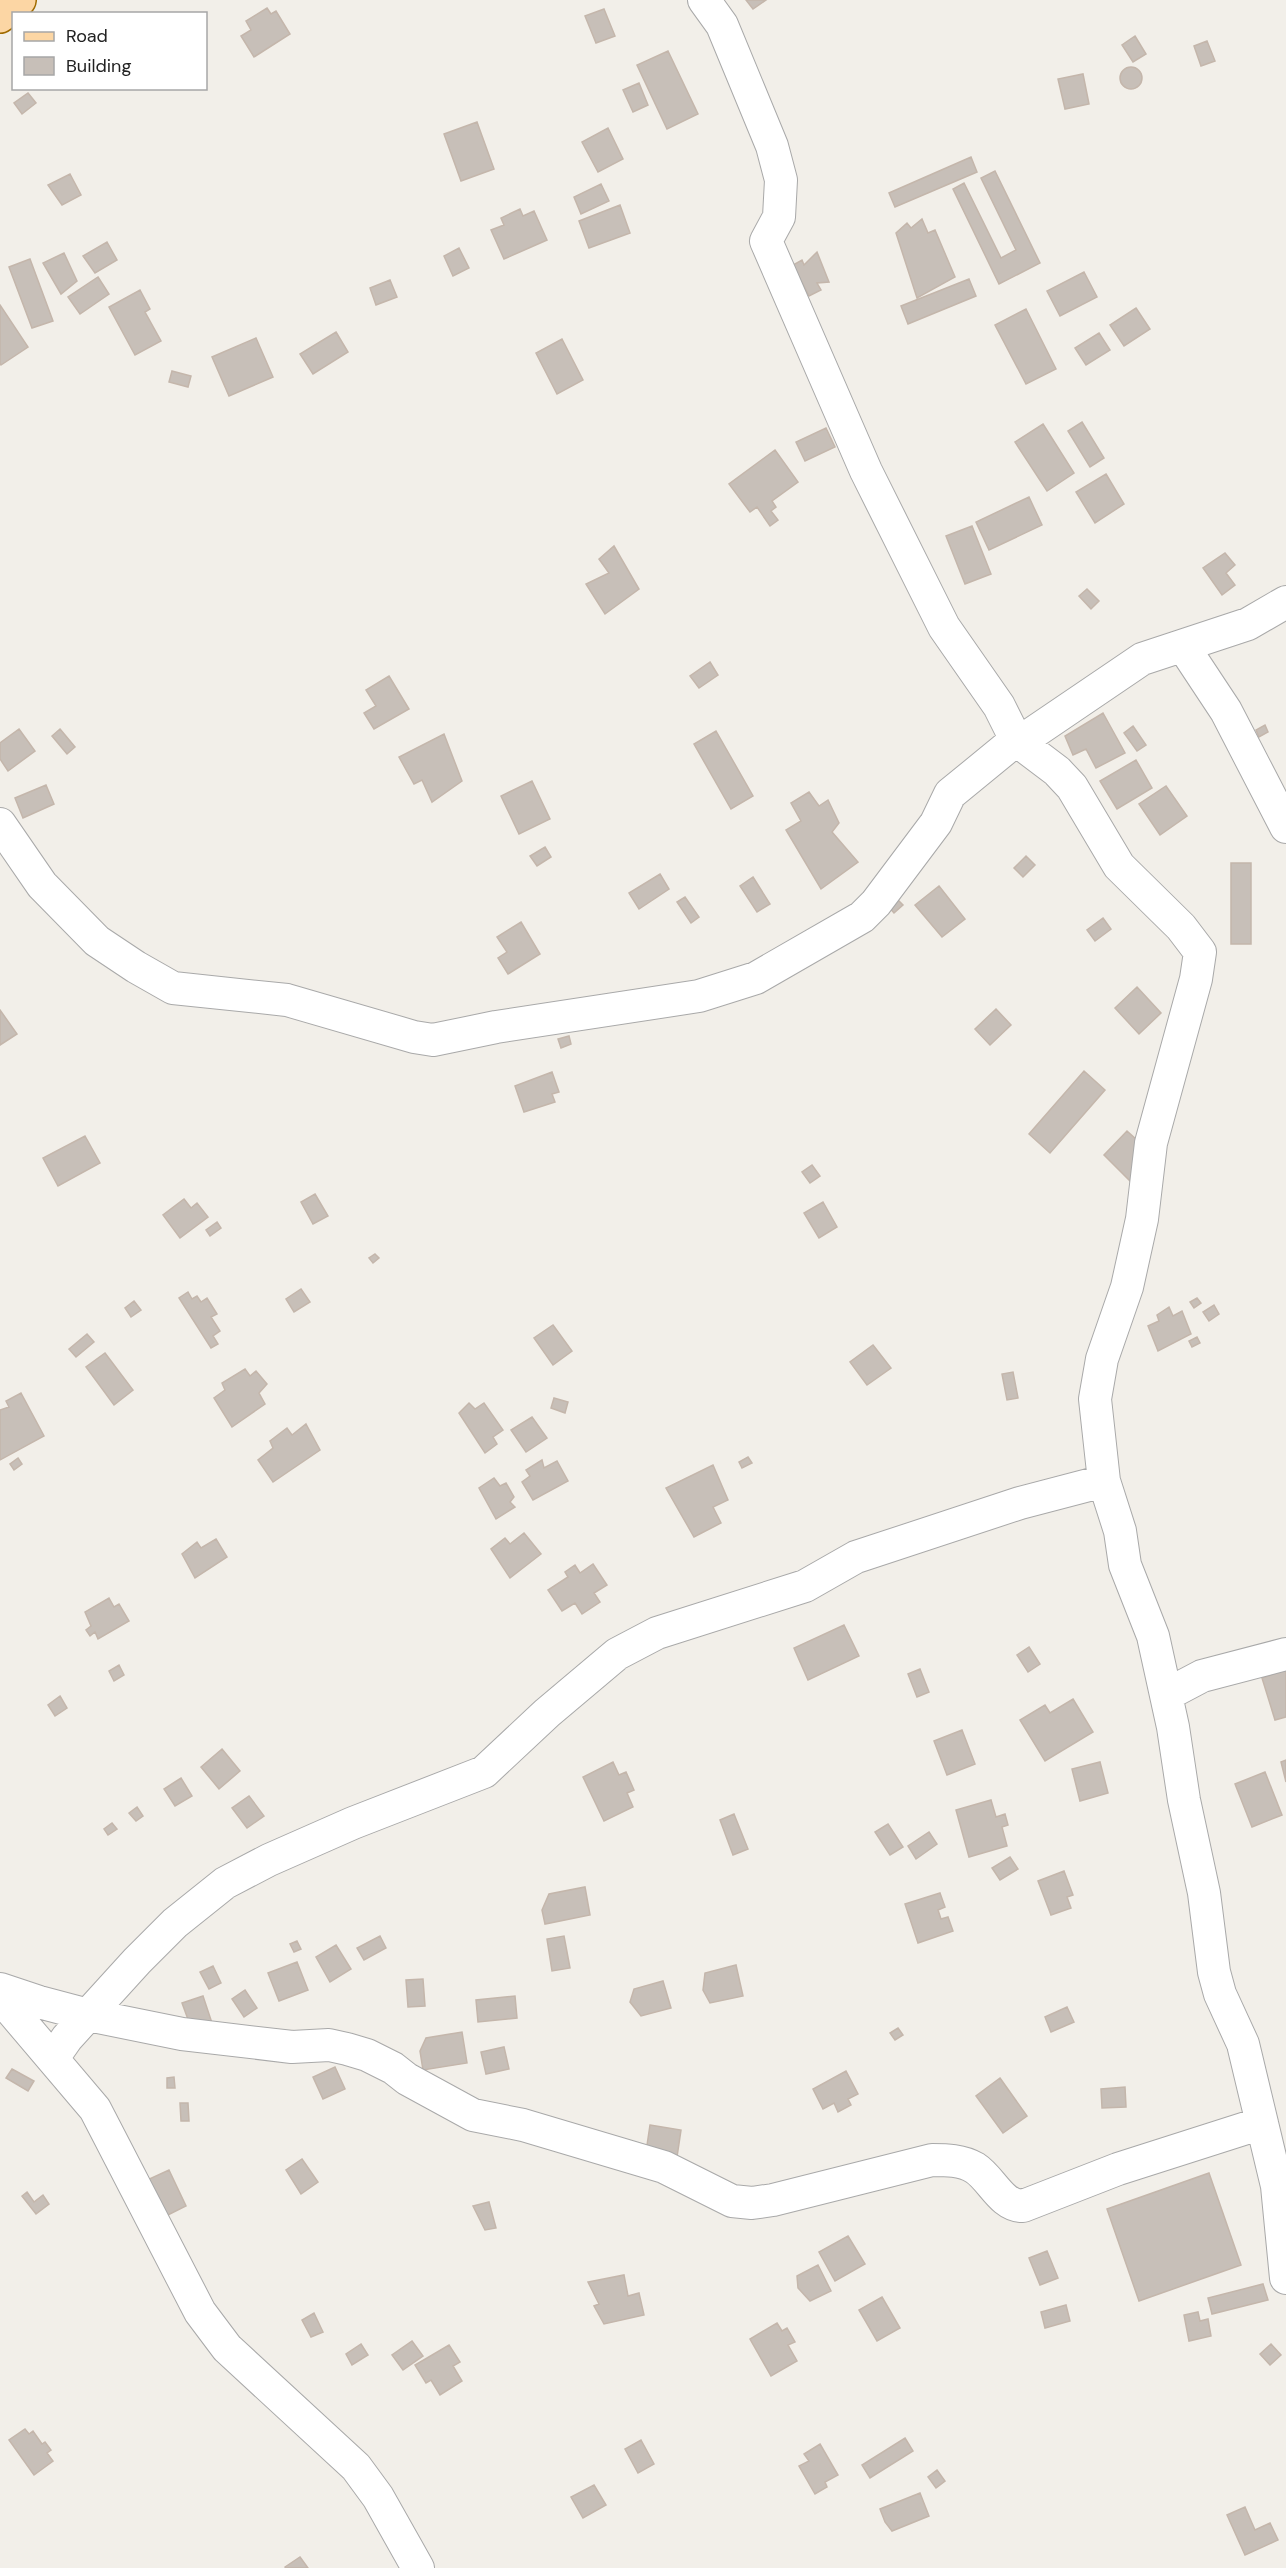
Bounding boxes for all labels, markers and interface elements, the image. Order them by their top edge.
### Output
legend [12,12,207,90]
text: Road [66,24,108,48]
text: Building [66,54,131,78]

